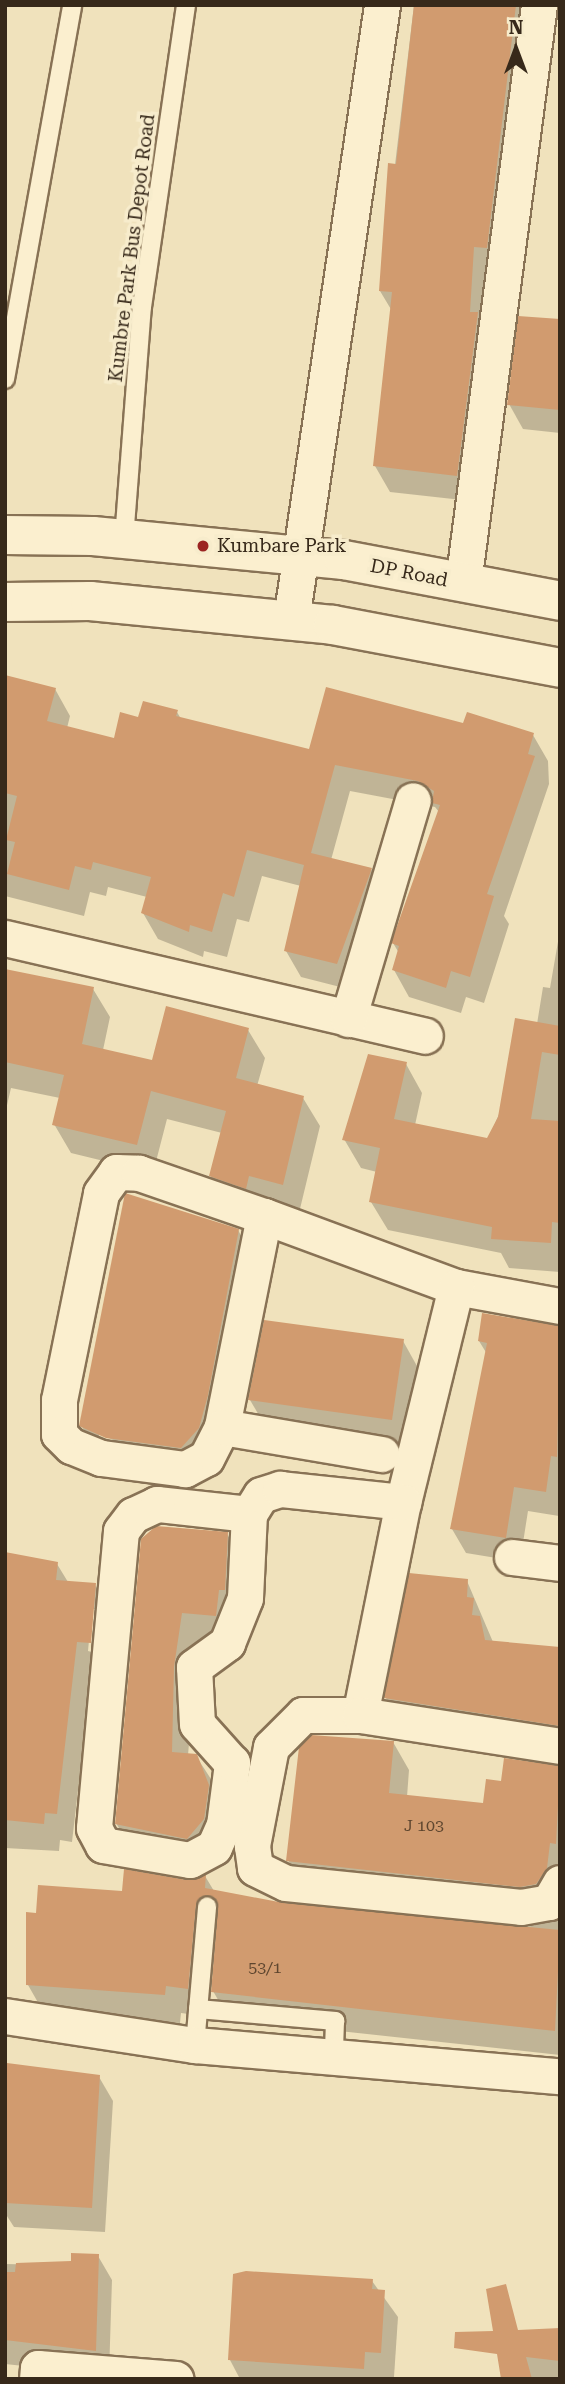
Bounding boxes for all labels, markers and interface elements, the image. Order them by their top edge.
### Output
north arrow [481,14,551,84]
text: N [509,16,523,39]
street label: Kumbre Park Bus Depot Road [104,113,160,383]
place label: Kumbare Park [217,535,346,557]
marker: Kumbare Park [195,538,211,554]
street label: DP Road [368,554,450,592]
house number: J 103 [404,1816,444,1836]
house number: 53/1 [248,1958,282,1978]

